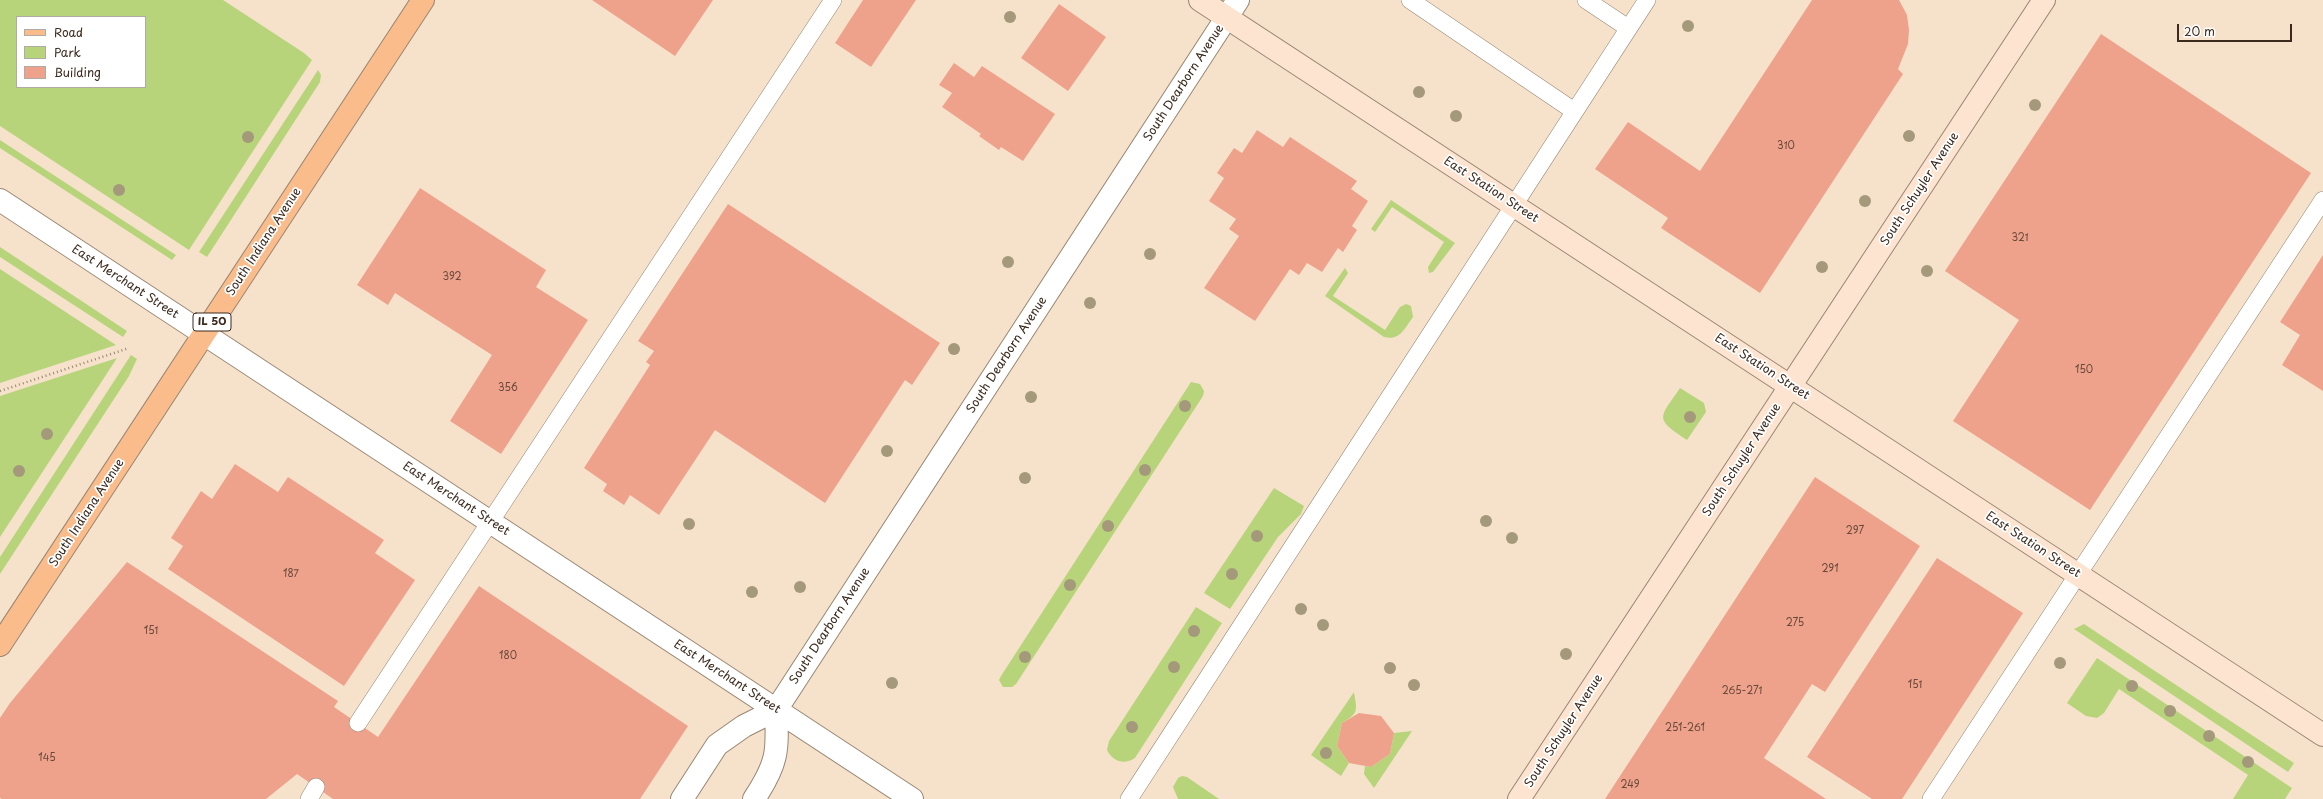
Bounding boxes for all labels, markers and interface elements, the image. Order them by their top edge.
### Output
legend [16,16,146,88]
scale bar [2179,16,2294,42]
street label: South Dearborn Avenue [1141,22,1227,144]
text: 20 m [2184,22,2215,40]
text: Road [54,23,83,41]
text: Park [54,43,81,61]
text: Building [54,63,101,81]
street label: South Schuyler Avenue [1878,130,1962,248]
house number: 310 [1777,140,1795,152]
street label: East Station Street [1441,154,1541,226]
street label: South Indiana Avenue [224,185,304,299]
house number: 321 [2011,232,2029,244]
street label: East Merchant Street [69,242,181,322]
house number: 392 [442,271,462,283]
street label: South Dearborn Avenue [964,294,1050,416]
road number: IL 50 [193,313,231,331]
street label: East Station Street [1712,331,1812,403]
house number: 150 [2075,364,2093,376]
house number: 356 [498,382,518,394]
street label: South Schuyler Avenue [1700,401,1784,519]
street label: South Indiana Avenue [47,456,127,570]
street label: East Merchant Street [400,459,512,539]
street label: East Station Street [1983,509,2083,581]
house number: 297 [1846,525,1864,537]
house number: 291 [1821,563,1839,575]
street label: South Dearborn Avenue [787,565,873,687]
house number: 187 [283,568,299,580]
house number: 275 [1786,617,1804,629]
house number: 151 [144,625,158,637]
street label: East Merchant Street [671,637,783,717]
house number: 180 [499,650,517,662]
street label: South Schuyler Avenue [1522,672,1606,790]
house number: 151 [1908,679,1922,691]
house number: 265-271 [1722,685,1762,697]
house number: 251-261 [1665,722,1705,734]
house number: 145 [38,752,56,764]
house number: 249 [1620,779,1640,791]

